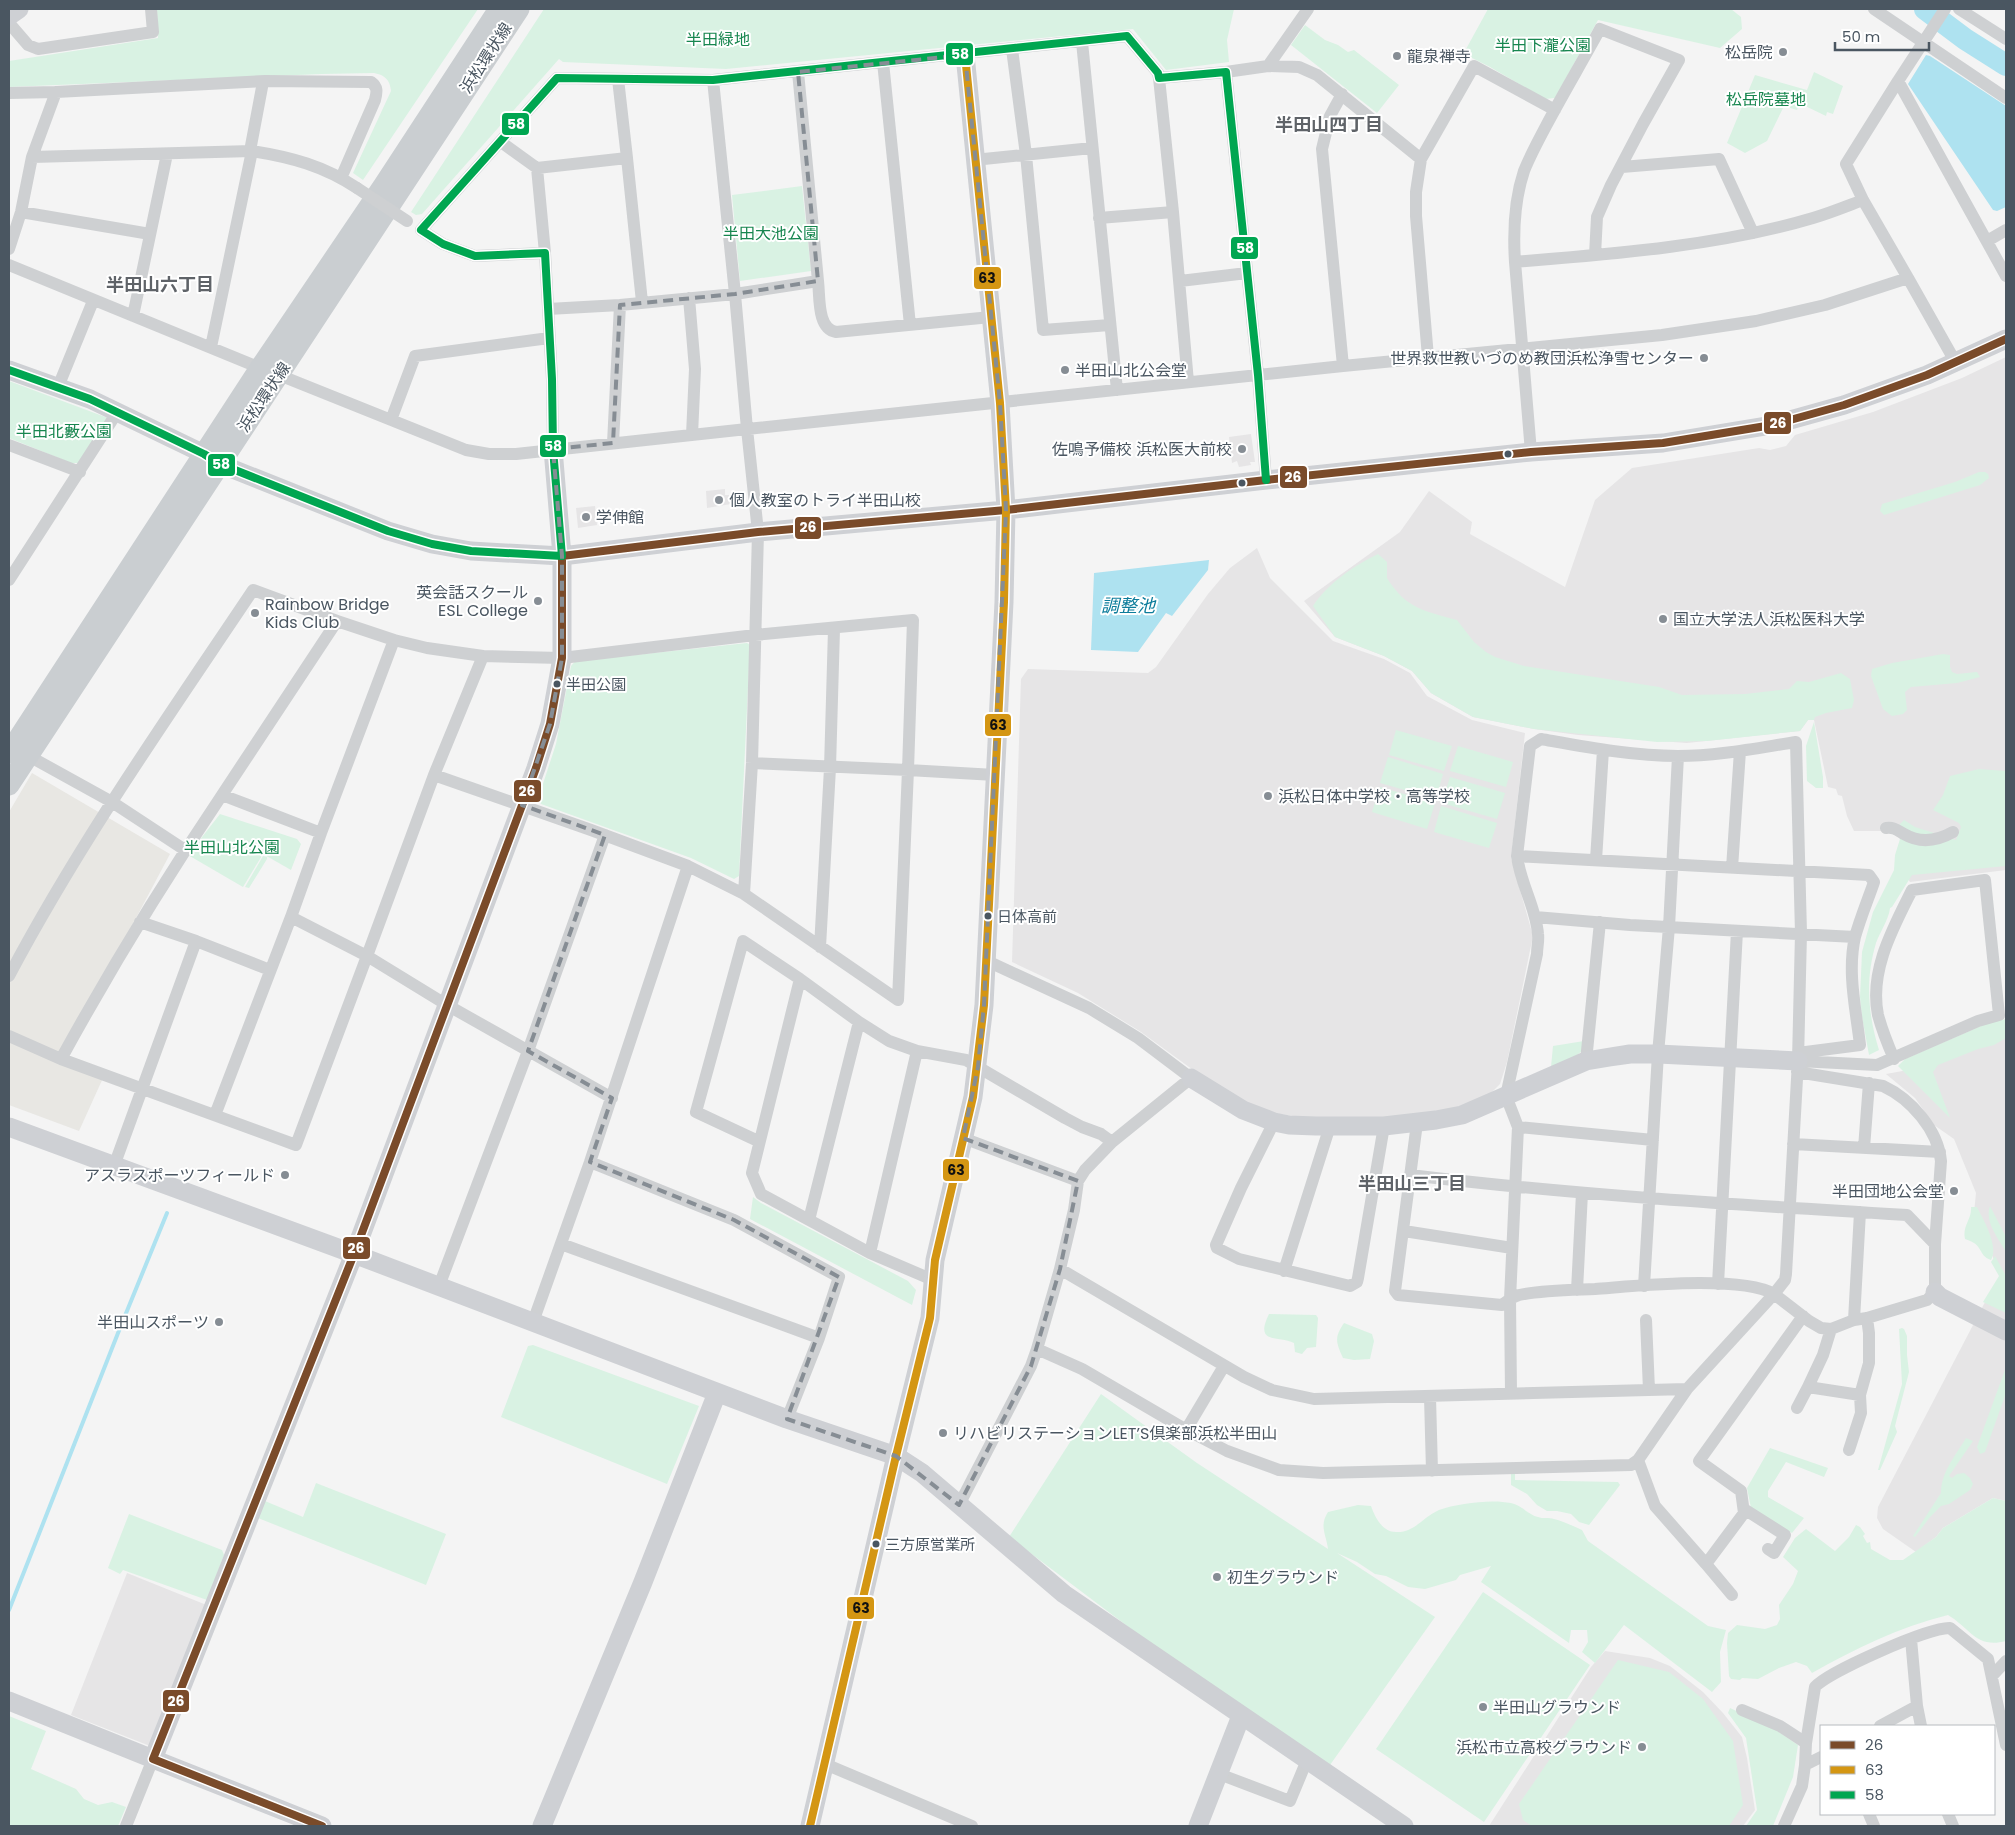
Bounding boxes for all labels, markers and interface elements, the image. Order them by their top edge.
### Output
street label: 浜松環状線 [455,18,517,98]
scale bar [1835,20,1929,52]
text: 50 m [1842,26,1880,47]
park label: 半田緑地 [686,28,750,51]
park label: 半田下瀧公園 [1495,34,1591,57]
place label: 松岳院 [1725,41,1773,64]
line badge: 58 [945,42,974,66]
text: 58 [951,44,969,64]
place label: 龍泉禅寺 [1407,45,1471,68]
marker: 松岳院 [1777,46,1789,58]
marker: 龍泉禅寺 [1391,50,1403,62]
park label: 松岳院墓地 [1726,88,1806,111]
line badge: 58 [501,112,530,136]
district label: 半田山四丁目 [1275,112,1383,137]
text: 58 [507,114,525,134]
park label: 半田大池公園 [723,222,819,245]
line badge: 58 [1230,236,1259,260]
text: 58 [1236,238,1254,258]
line badge: 63 [973,266,1002,290]
text: 63 [978,268,996,288]
district label: 半田山六丁目 [106,272,214,297]
place label: 世界救世教いづのめ教団浜松浄雪センター [1390,347,1694,370]
marker: 世界救世教いづのめ教団浜松浄雪センター [1698,352,1710,364]
street label: 浜松環状線 [232,357,296,437]
place label: 半田山北公会堂 [1075,359,1187,382]
marker: 半田山北公会堂 [1059,364,1071,376]
line badge: 26 [1763,411,1792,435]
text: 26 [1770,413,1787,433]
park label: 半田北藪公園 [16,420,112,443]
line badge: 58 [539,434,567,458]
text: 58 [544,436,562,456]
place label: 佐鳴予備校 浜松医大前校 [1052,438,1232,461]
marker: 佐鳴予備校 浜松医大前校 [1236,443,1248,455]
unlabelled marker [1503,449,1513,459]
line badge: 58 [207,453,236,477]
text: 58 [212,454,230,474]
line badge: 26 [1279,465,1308,489]
text: 26 [1285,467,1302,487]
unlabelled marker [1237,478,1247,488]
place label: 個人教室のトライ半田山校 [729,489,921,512]
marker: 個人教室のトライ半田山校 [713,494,725,506]
place label: 学伸館 [596,506,644,529]
marker: 学伸館 [580,511,592,523]
line badge: 26 [794,516,822,540]
text: 26 [800,517,817,537]
place label: 英会話スクール ESL College [416,581,528,622]
place label: Rainbow Bridge Kids Club [265,593,390,634]
water label: 調整池 [1101,593,1157,618]
marker: 英会話スクール ESL College [532,595,544,607]
marker: Rainbow Bridge Kids Club [249,607,261,619]
place label: 国立大学法人浜松医科大学 [1673,608,1865,631]
marker: 国立大学法人浜松医科大学 [1657,613,1669,625]
place label: 半田公園 [566,674,626,695]
marker: 半田公園 [552,679,562,689]
line badge: 63 [984,713,1012,737]
text: 63 [989,715,1007,735]
line badge: 26 [513,779,542,803]
text: 26 [519,781,536,801]
place label: 浜松日体中学校・高等学校 [1278,785,1470,808]
marker: 浜松日体中学校・高等学校 [1262,790,1274,802]
park label: 半田山北公園 [184,836,280,859]
place label: 日体高前 [997,906,1057,927]
marker: 日体高前 [983,911,993,921]
line badge: 63 [942,1158,970,1182]
text: 63 [947,1160,965,1180]
place label: アスラスポーツフィールド [84,1164,275,1187]
marker: アスラスポーツフィールド [279,1169,291,1181]
district label: 半田山三丁目 [1358,1171,1466,1196]
place label: 半田団地公会堂 [1832,1180,1944,1203]
marker: 半田団地公会堂 [1948,1185,1960,1197]
line badge: 26 [342,1236,371,1260]
text: 26 [348,1238,365,1258]
place label: 半田山スポーツ [97,1311,209,1334]
marker: 半田山スポーツ [213,1316,225,1328]
place label: リハビリステーションLET’S倶楽部浜松半田山 [953,1422,1277,1445]
marker: リハビリステーションLET’S倶楽部浜松半田山 [937,1427,949,1439]
place label: 三方原営業所 [885,1534,975,1555]
marker: 三方原営業所 [871,1539,881,1549]
place label: 初生グラウンド [1227,1566,1339,1589]
marker: 初生グラウンド [1211,1571,1223,1583]
line badge: 63 [846,1596,875,1620]
text: 63 [852,1598,870,1618]
line badge: 26 [162,1689,190,1713]
text: 26 [168,1691,185,1711]
place label: 半田山グラウンド [1493,1696,1621,1719]
marker: 半田山グラウンド [1477,1701,1489,1713]
legend [1820,1725,1995,1815]
text: 26 [1865,1734,1883,1755]
place label: 浜松市立高校グラウンド [1456,1736,1632,1759]
marker: 浜松市立高校グラウンド [1636,1741,1648,1753]
text: 63 [1865,1759,1883,1780]
text: 58 [1865,1784,1884,1805]

